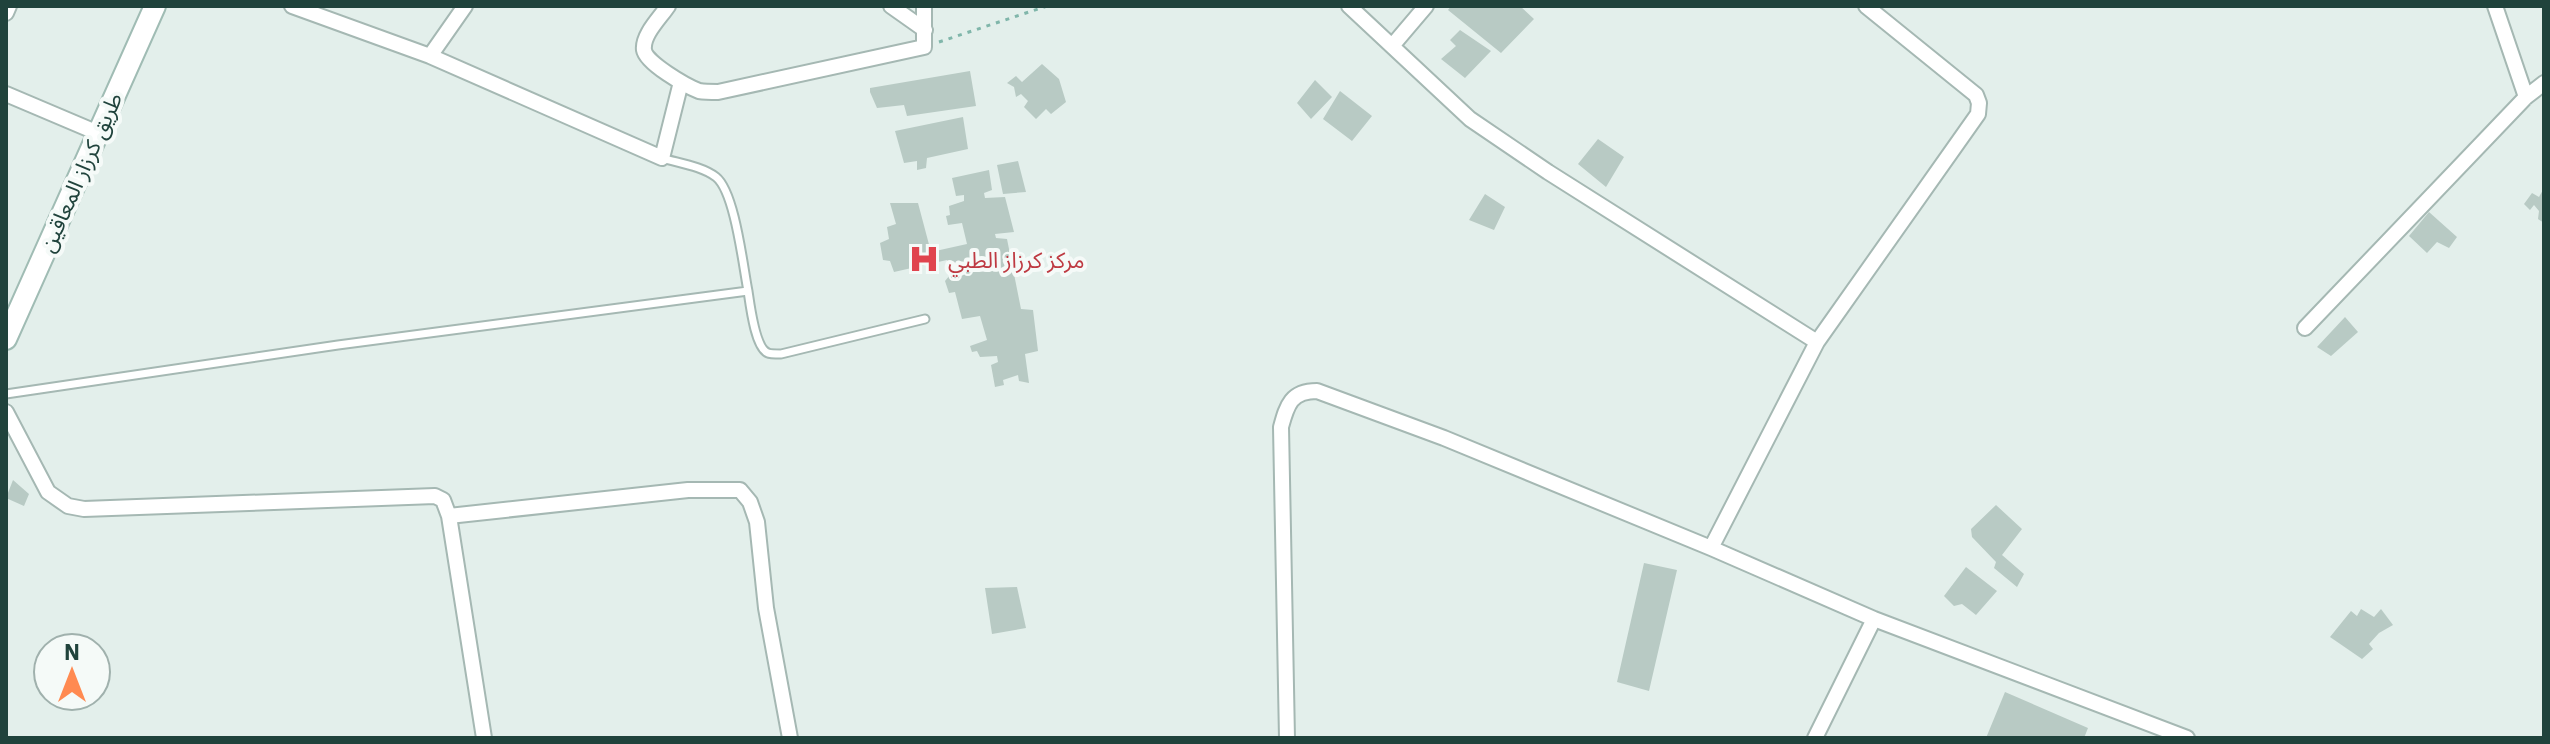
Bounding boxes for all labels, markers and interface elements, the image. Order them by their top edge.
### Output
street label: طريق كرزاز المعاقين [32,88,128,256]
hospital icon: مركز كرزاز الطبي [907,242,941,276]
place label: مركز كرزاز الطبي [948,245,1084,277]
north arrow [32,632,112,712]
text: N [64,637,80,666]

